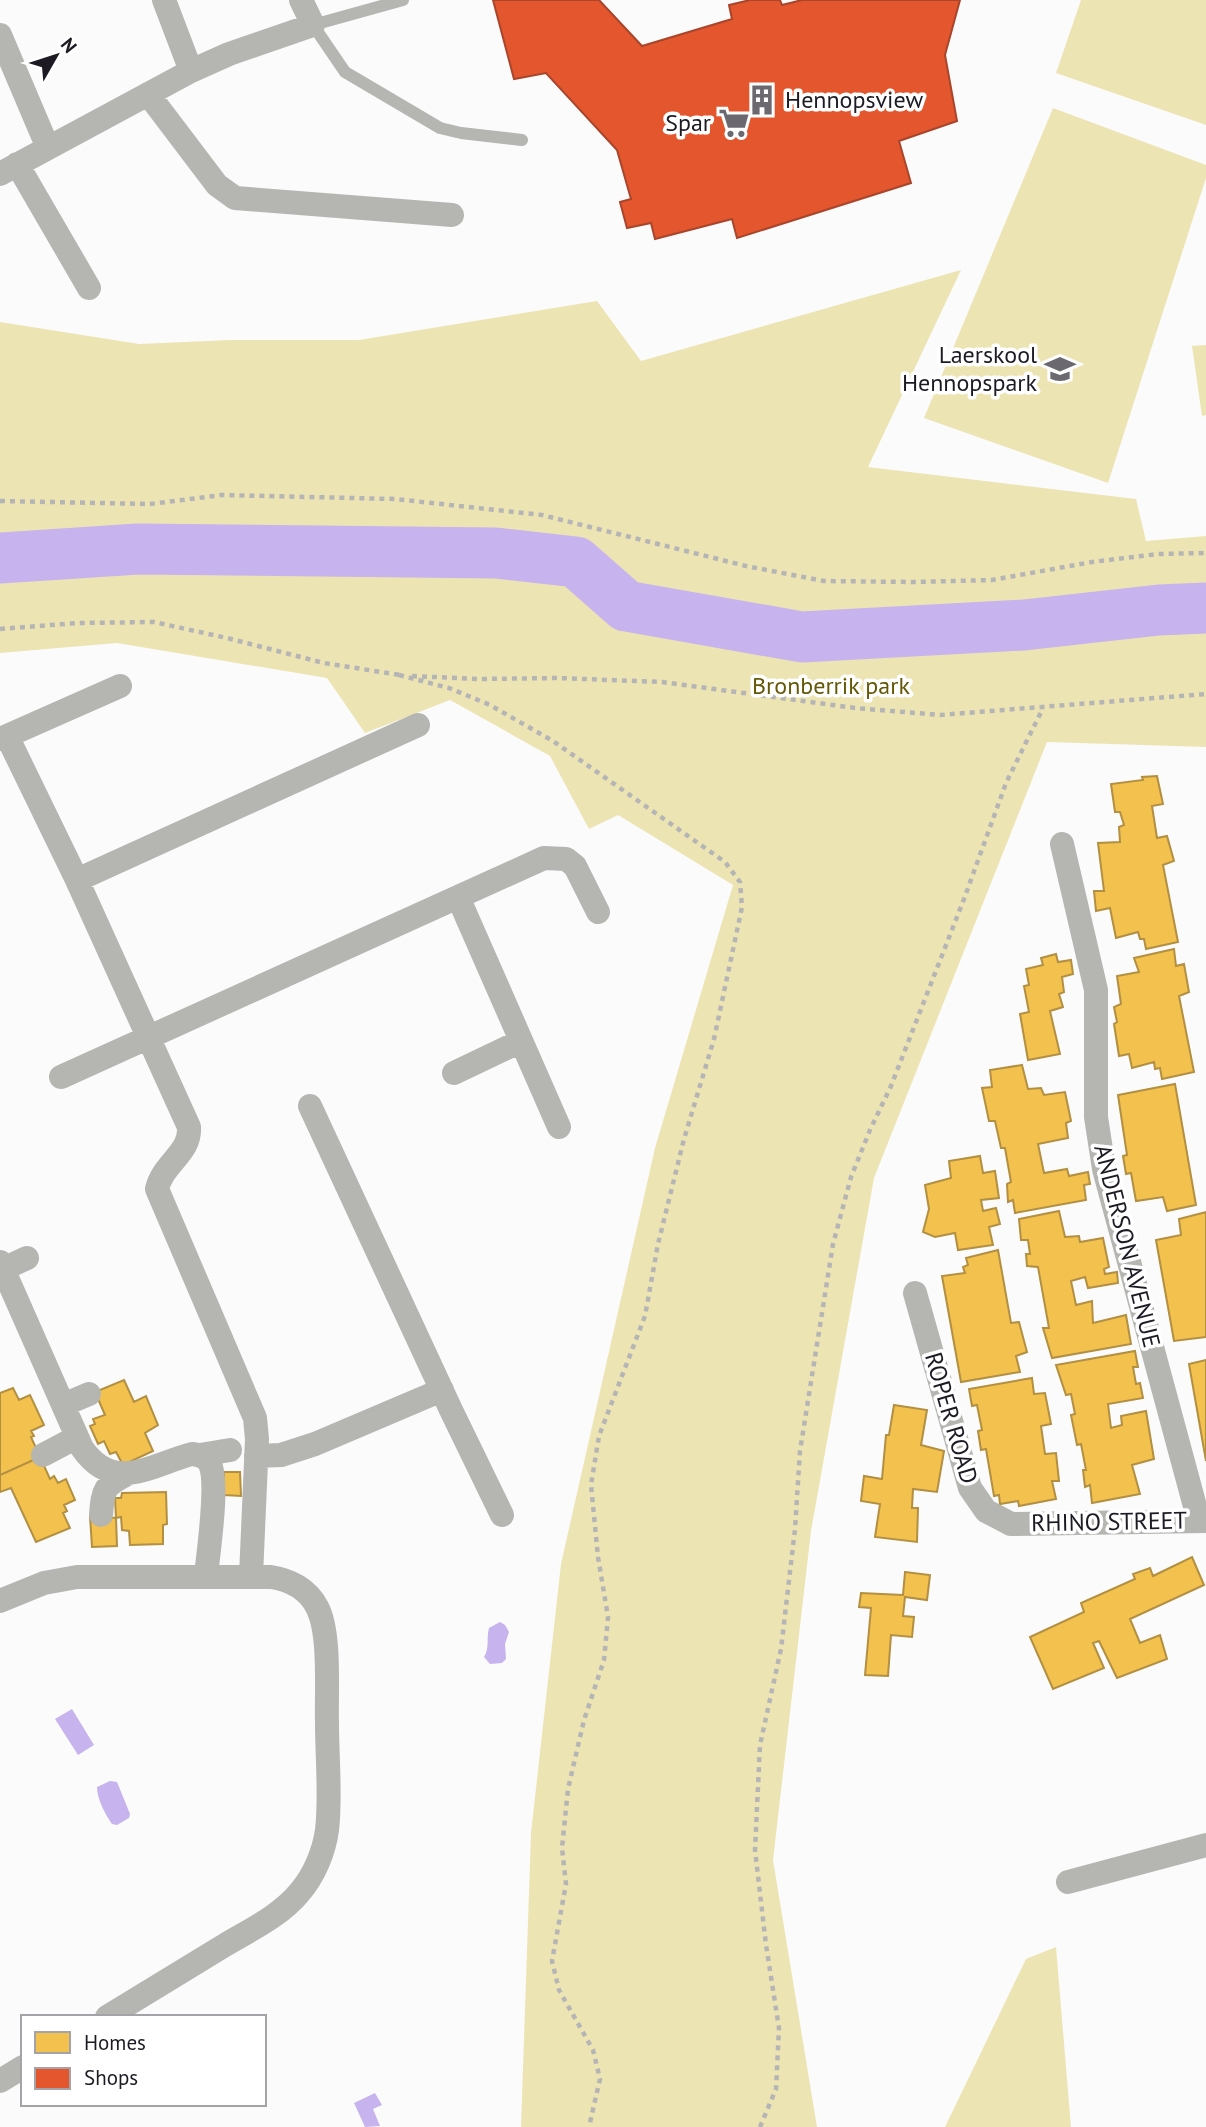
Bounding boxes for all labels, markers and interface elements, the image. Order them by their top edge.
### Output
north arrow [21,21,91,91]
text: N [56,33,82,58]
building icon: Hennopsview [745,83,779,117]
place label: Hennopsview [785,84,923,115]
supermarket icon: Spar [717,106,751,140]
place label: Spar [665,107,711,138]
place label: Laerskool Hennopspark [902,339,1037,398]
school or university icon: Laerskool Hennopspark [1043,352,1077,386]
park label: Bronberrik park [752,670,910,701]
street label: ANDERSON AVENUE [1087,1141,1168,1351]
street label: ROPER ROAD [918,1349,985,1487]
street label: RHINO STREET [1031,1505,1187,1538]
legend [21,2015,266,2106]
text: Homes [84,2029,146,2056]
text: Shops [84,2064,138,2091]

